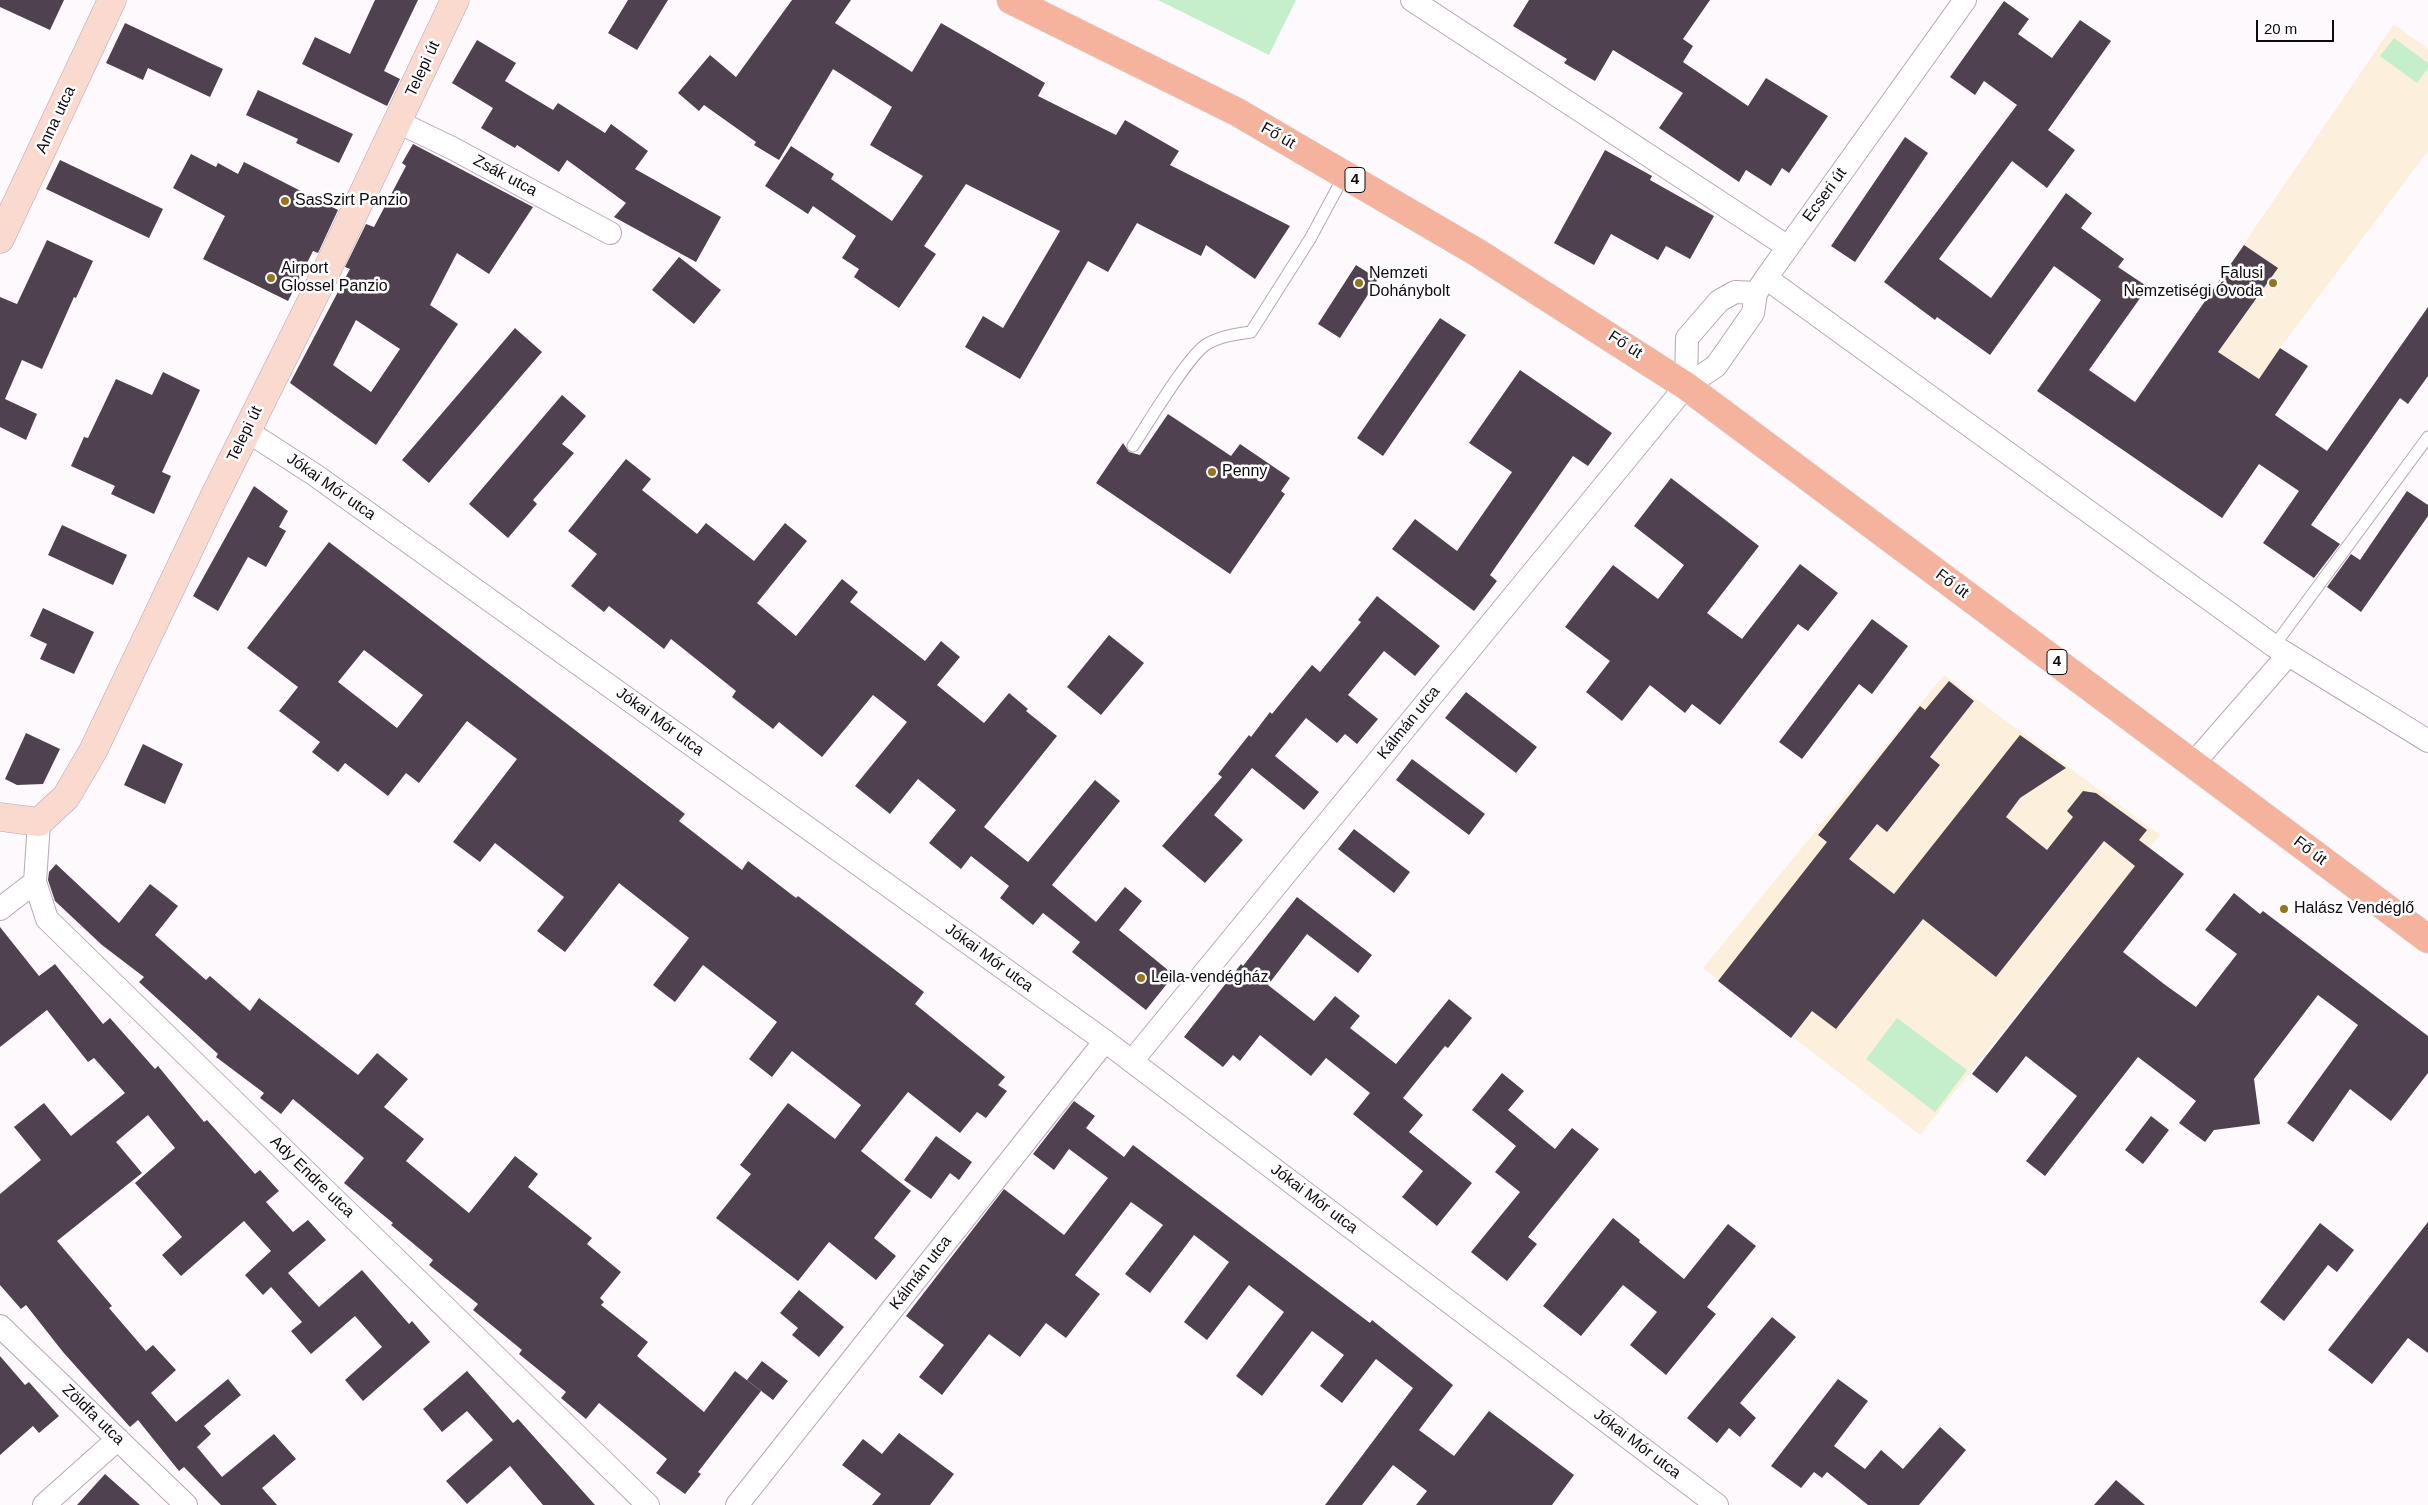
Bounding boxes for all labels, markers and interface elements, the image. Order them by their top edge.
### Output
scale bar [2258,10,2336,42]
text: 20 m [2264,20,2297,37]
street label: Telepi út [402,38,444,100]
street label: Anna utca [32,83,80,157]
street label: Fő út [1257,119,1299,153]
street label: Zsák utca [470,151,540,201]
street label: Ecseri út [1799,164,1851,226]
road number: 4 [1345,168,1365,192]
place label: SasSzirt Panzio [295,191,408,211]
marker: SasSzirt Panzio [279,195,291,207]
place label: Airport Glossel Panzio [281,259,388,297]
place label: Nemzeti Dohánybolt [1369,264,1450,302]
place label: Falusi Nemzetiségi Óvoda [2123,264,2263,302]
marker: Airport Glossel Panzio [265,272,277,284]
marker: Nemzeti Dohánybolt [1353,277,1365,289]
marker: Falusi Nemzetiségi Óvoda [2267,277,2279,289]
street label: Fő út [1604,327,1646,363]
street label: Telepi út [223,403,267,465]
street label: Jókai Mór utca [283,449,379,525]
place label: Penny [1222,462,1267,482]
marker: Penny [1206,466,1218,478]
street label: Fő út [1932,565,1972,603]
road number: 4 [2047,650,2067,674]
street label: Kálmán utca [1374,682,1444,764]
street label: Jókai Mór utca [612,684,708,760]
street label: Fő út [2290,832,2330,870]
place label: Halász Vendéglő [2294,899,2414,919]
marker: Halász Vendéglő [2278,903,2290,915]
street label: Jókai Mór utca [941,920,1037,996]
place label: Leila-vendégház [1151,968,1268,988]
marker: Leila-vendégház [1135,972,1147,984]
street label: Ady Endre utca [266,1132,358,1222]
street label: Jókai Mór utca [1267,1160,1361,1238]
street label: Kálmán utca [886,1232,956,1314]
street label: Zöldfa utca [58,1381,128,1449]
street label: Jókai Mór utca [1590,1405,1684,1483]

